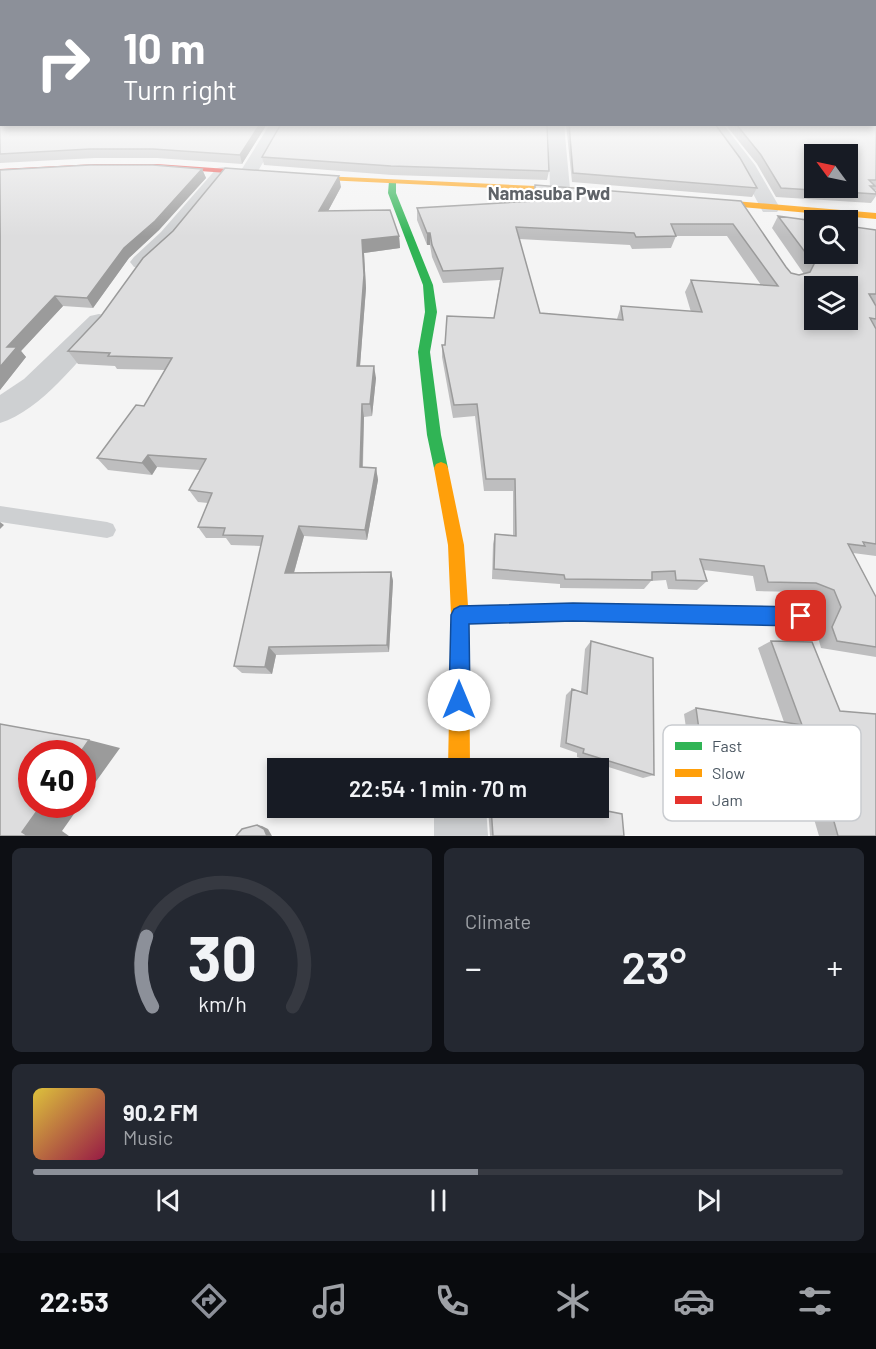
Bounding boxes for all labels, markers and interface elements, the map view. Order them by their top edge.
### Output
text: 10 m [123,22,205,72]
icon: right [24,24,102,102]
text: Turn right [123,73,237,105]
north arrow [804,144,858,198]
map controls [804,144,858,330]
district label: Namasuba Pwd [488,182,610,204]
button: search [804,210,858,264]
button: layers [804,276,858,330]
pin [775,590,826,641]
icon: arrive [784,599,817,632]
position arrow [427,668,491,732]
legend [663,725,861,821]
text: Fast [712,736,742,755]
speed limit sign: 40 [18,740,96,818]
text: Slow [712,763,745,782]
text: 22:54 · 1 min · 70 m [349,775,527,801]
text: Jam [712,790,743,809]
text: Climate [465,909,531,933]
text: 30 [187,919,257,993]
text: 23° [621,939,687,993]
text: − [465,947,482,987]
text: + [827,947,843,987]
text: km/h [198,991,246,1016]
text: 90.2 FM [123,1099,198,1125]
text: Music [123,1125,173,1149]
icon: previous [152,1184,185,1217]
icon: pause [422,1184,455,1217]
icon: next [692,1184,725,1217]
icon: directions [188,1280,230,1322]
icon: music [309,1280,351,1322]
icon: phone [431,1280,473,1322]
icon: climate [552,1280,594,1322]
icon: car [673,1280,715,1322]
icon: filters [794,1280,836,1322]
text: 22:53 [40,1285,109,1317]

